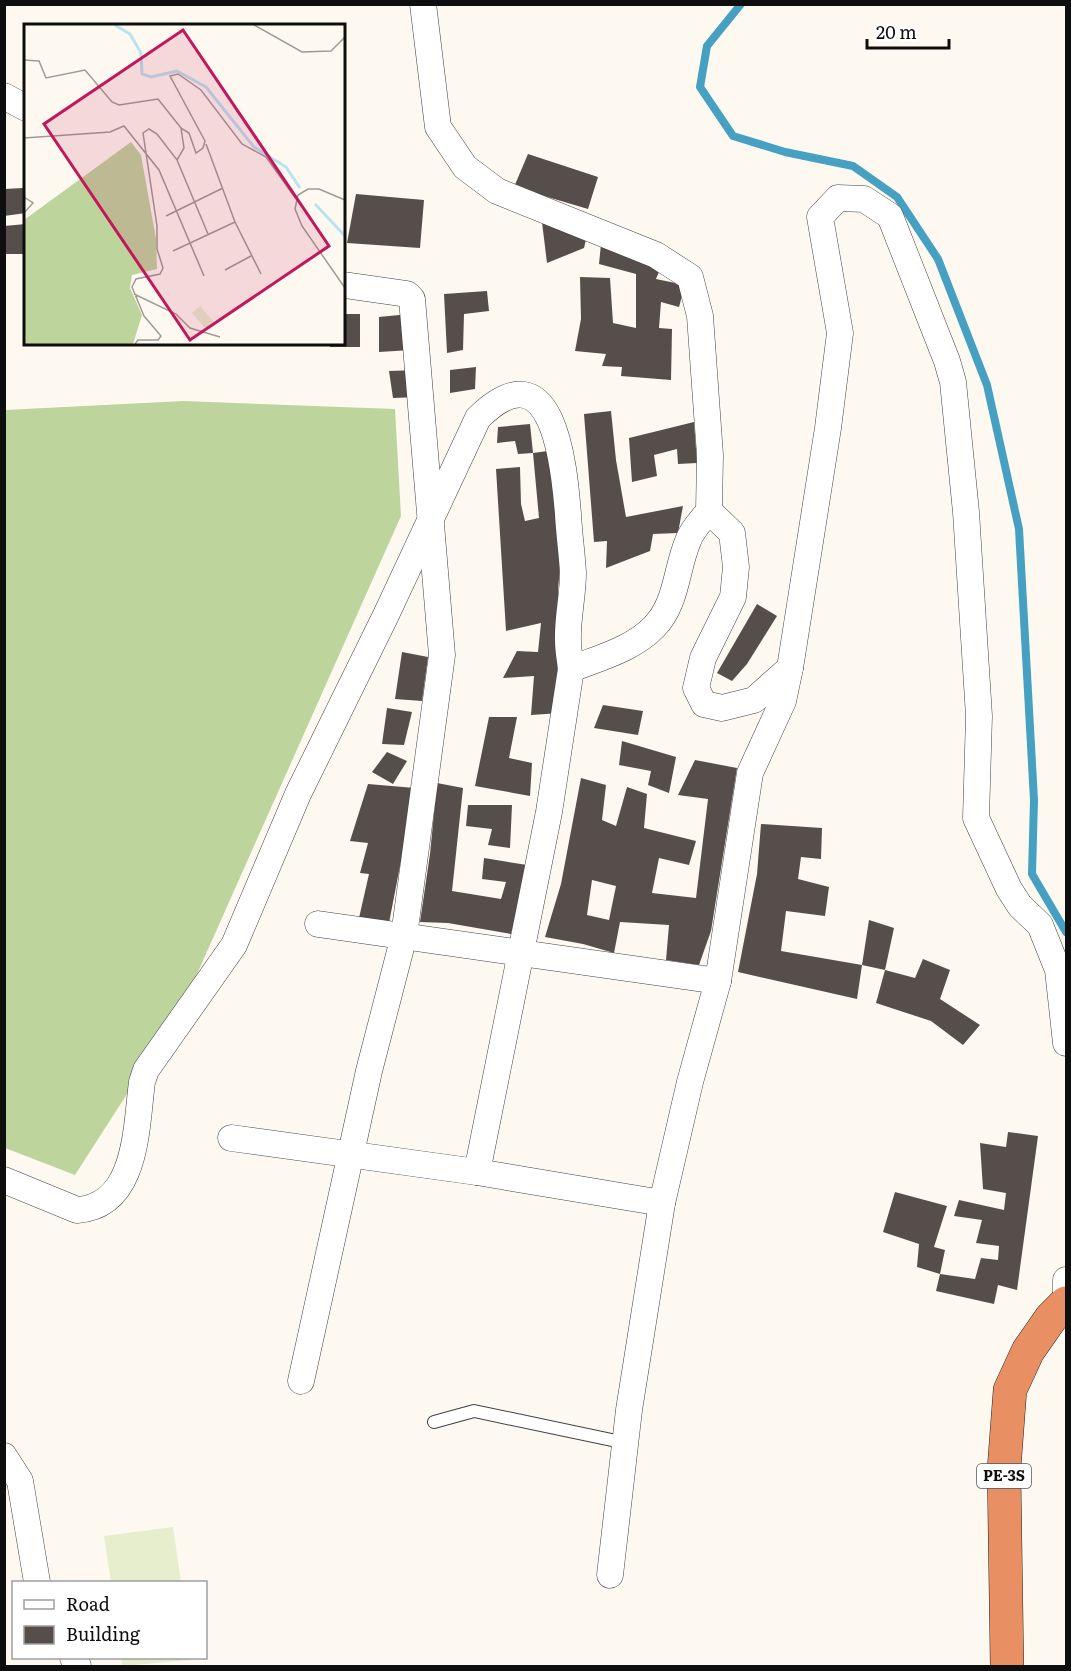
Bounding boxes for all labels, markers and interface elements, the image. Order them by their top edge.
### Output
scale bar [867,12,950,50]
text: 20 m [876,18,917,45]
inset map [24,24,345,345]
road number: PE-3S [977,1464,1031,1488]
legend [12,1581,207,1659]
text: Road [66,1590,110,1617]
text: Building [66,1620,141,1647]

